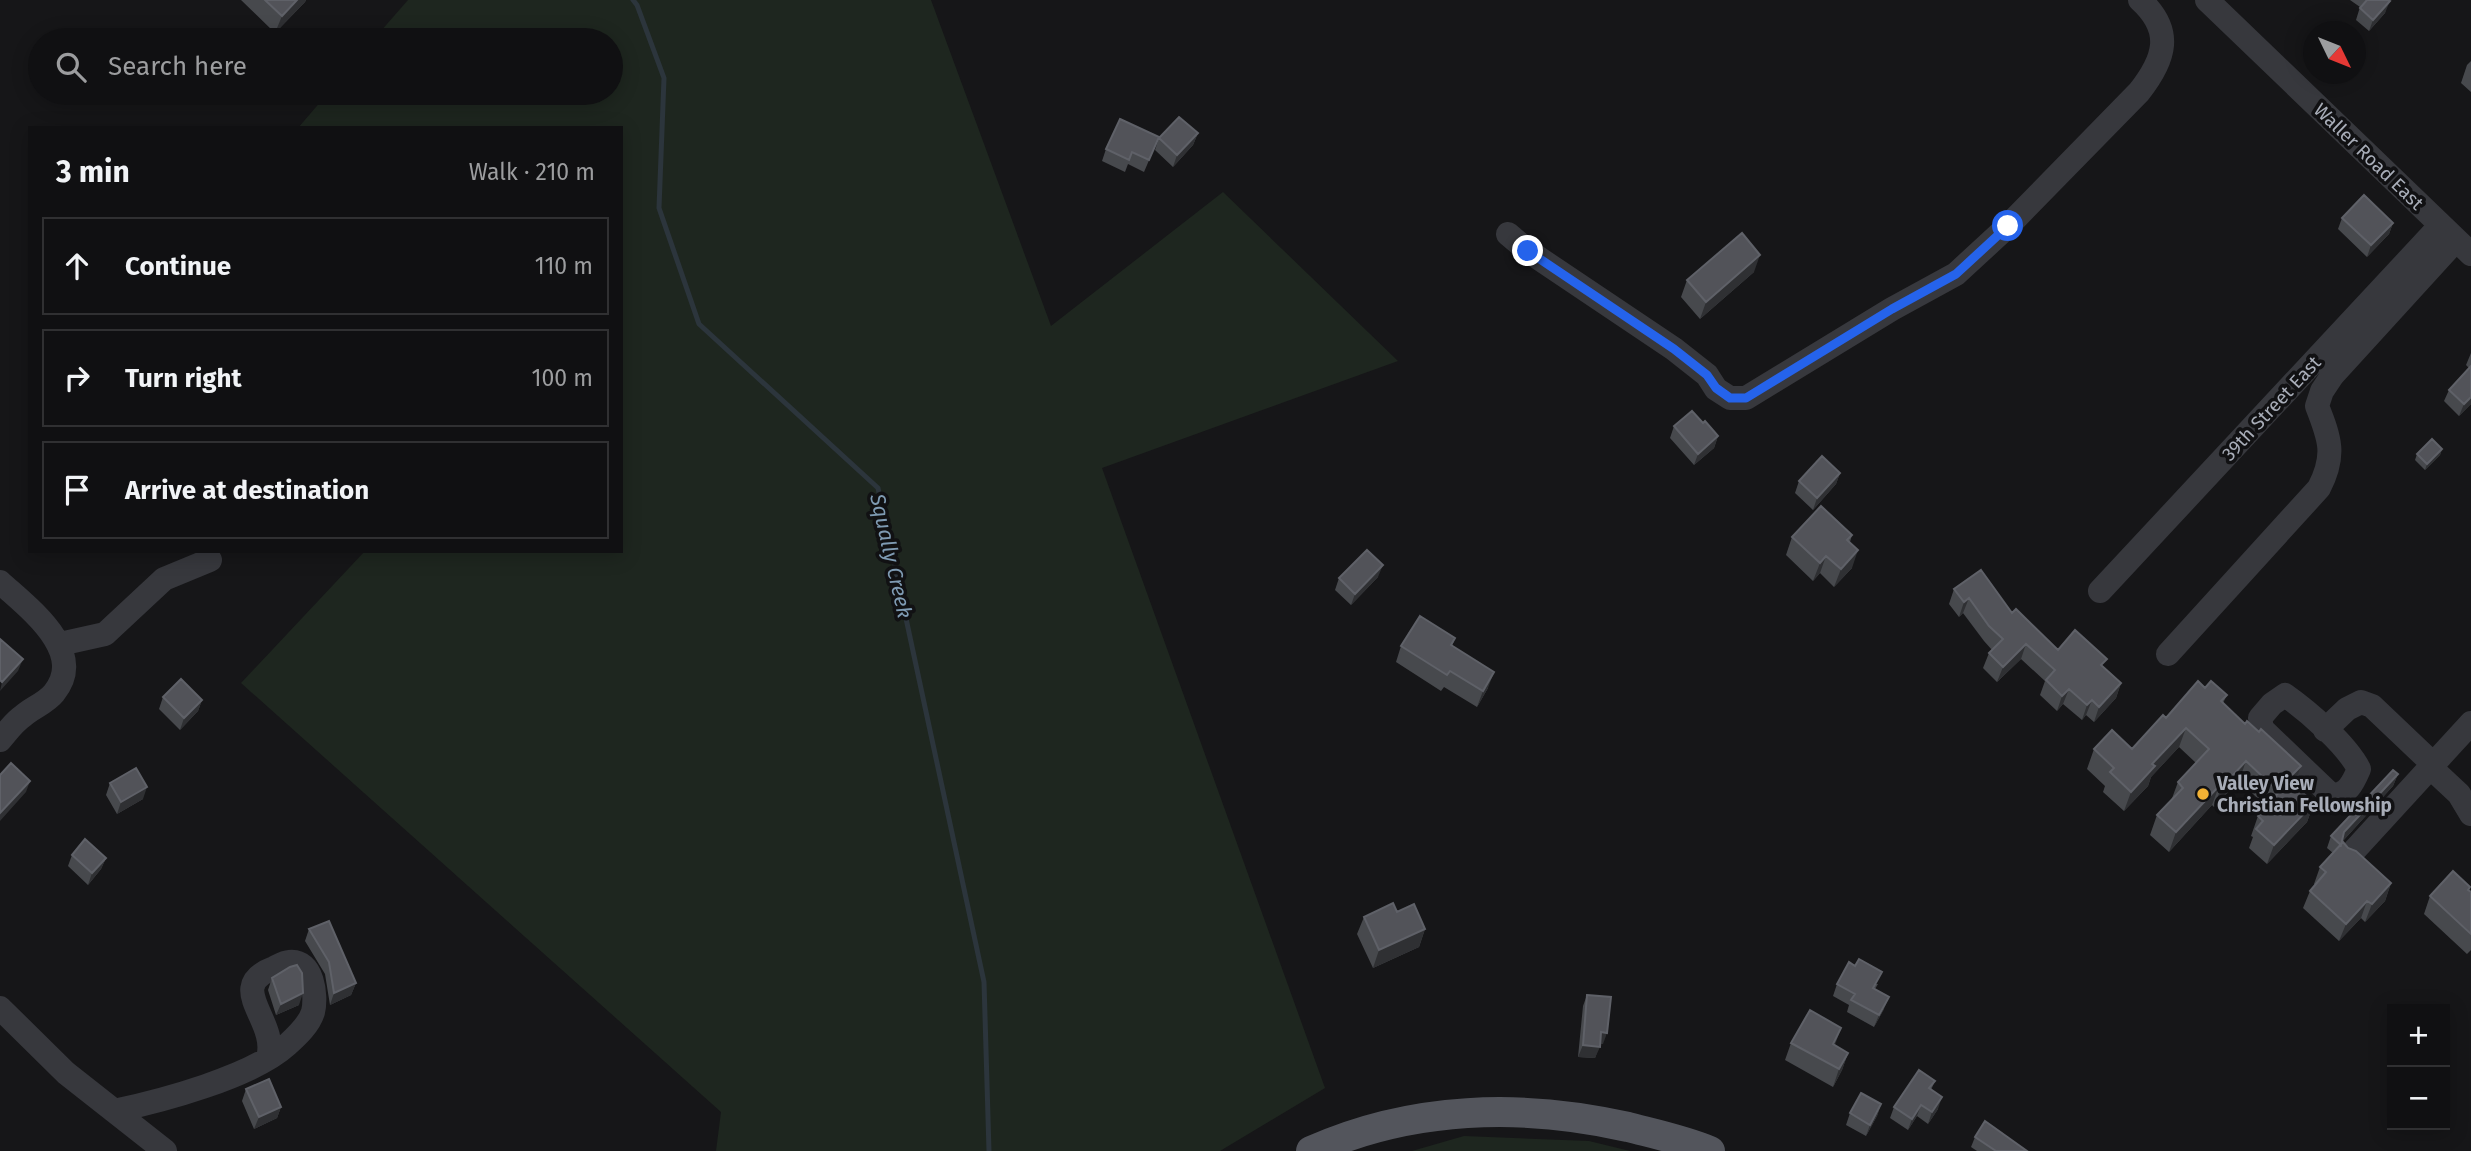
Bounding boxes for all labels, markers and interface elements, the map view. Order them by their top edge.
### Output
north arrow [2303,21,2366,84]
search box [28,28,623,105]
icon: search [52,48,90,86]
text: Search here [108,51,247,82]
street label: Waller Road East [2309,98,2428,215]
text: 3 min [56,154,130,190]
text: Walk · 210 m [469,158,595,186]
route start [1992,210,2023,241]
route end [1512,235,1543,266]
icon: ahead [58,247,96,285]
text: Continue [125,251,231,282]
text: 110 m [535,252,593,280]
street label: 39th Street East [2217,351,2326,465]
icon: right [58,359,96,397]
text: Turn right [125,363,242,394]
text: 100 m [532,364,593,392]
icon: arrive [58,471,96,509]
text: Arrive at destination [125,475,369,506]
water label: Squally Creek [864,490,918,621]
place label: Valley View Christian Fellowship [2216,772,2392,817]
marker: Valley View Christian Fellowship [2195,786,2211,802]
map controls [2387,1004,2450,1130]
button: + [2387,1004,2450,1067]
button: − [2387,1067,2450,1130]

